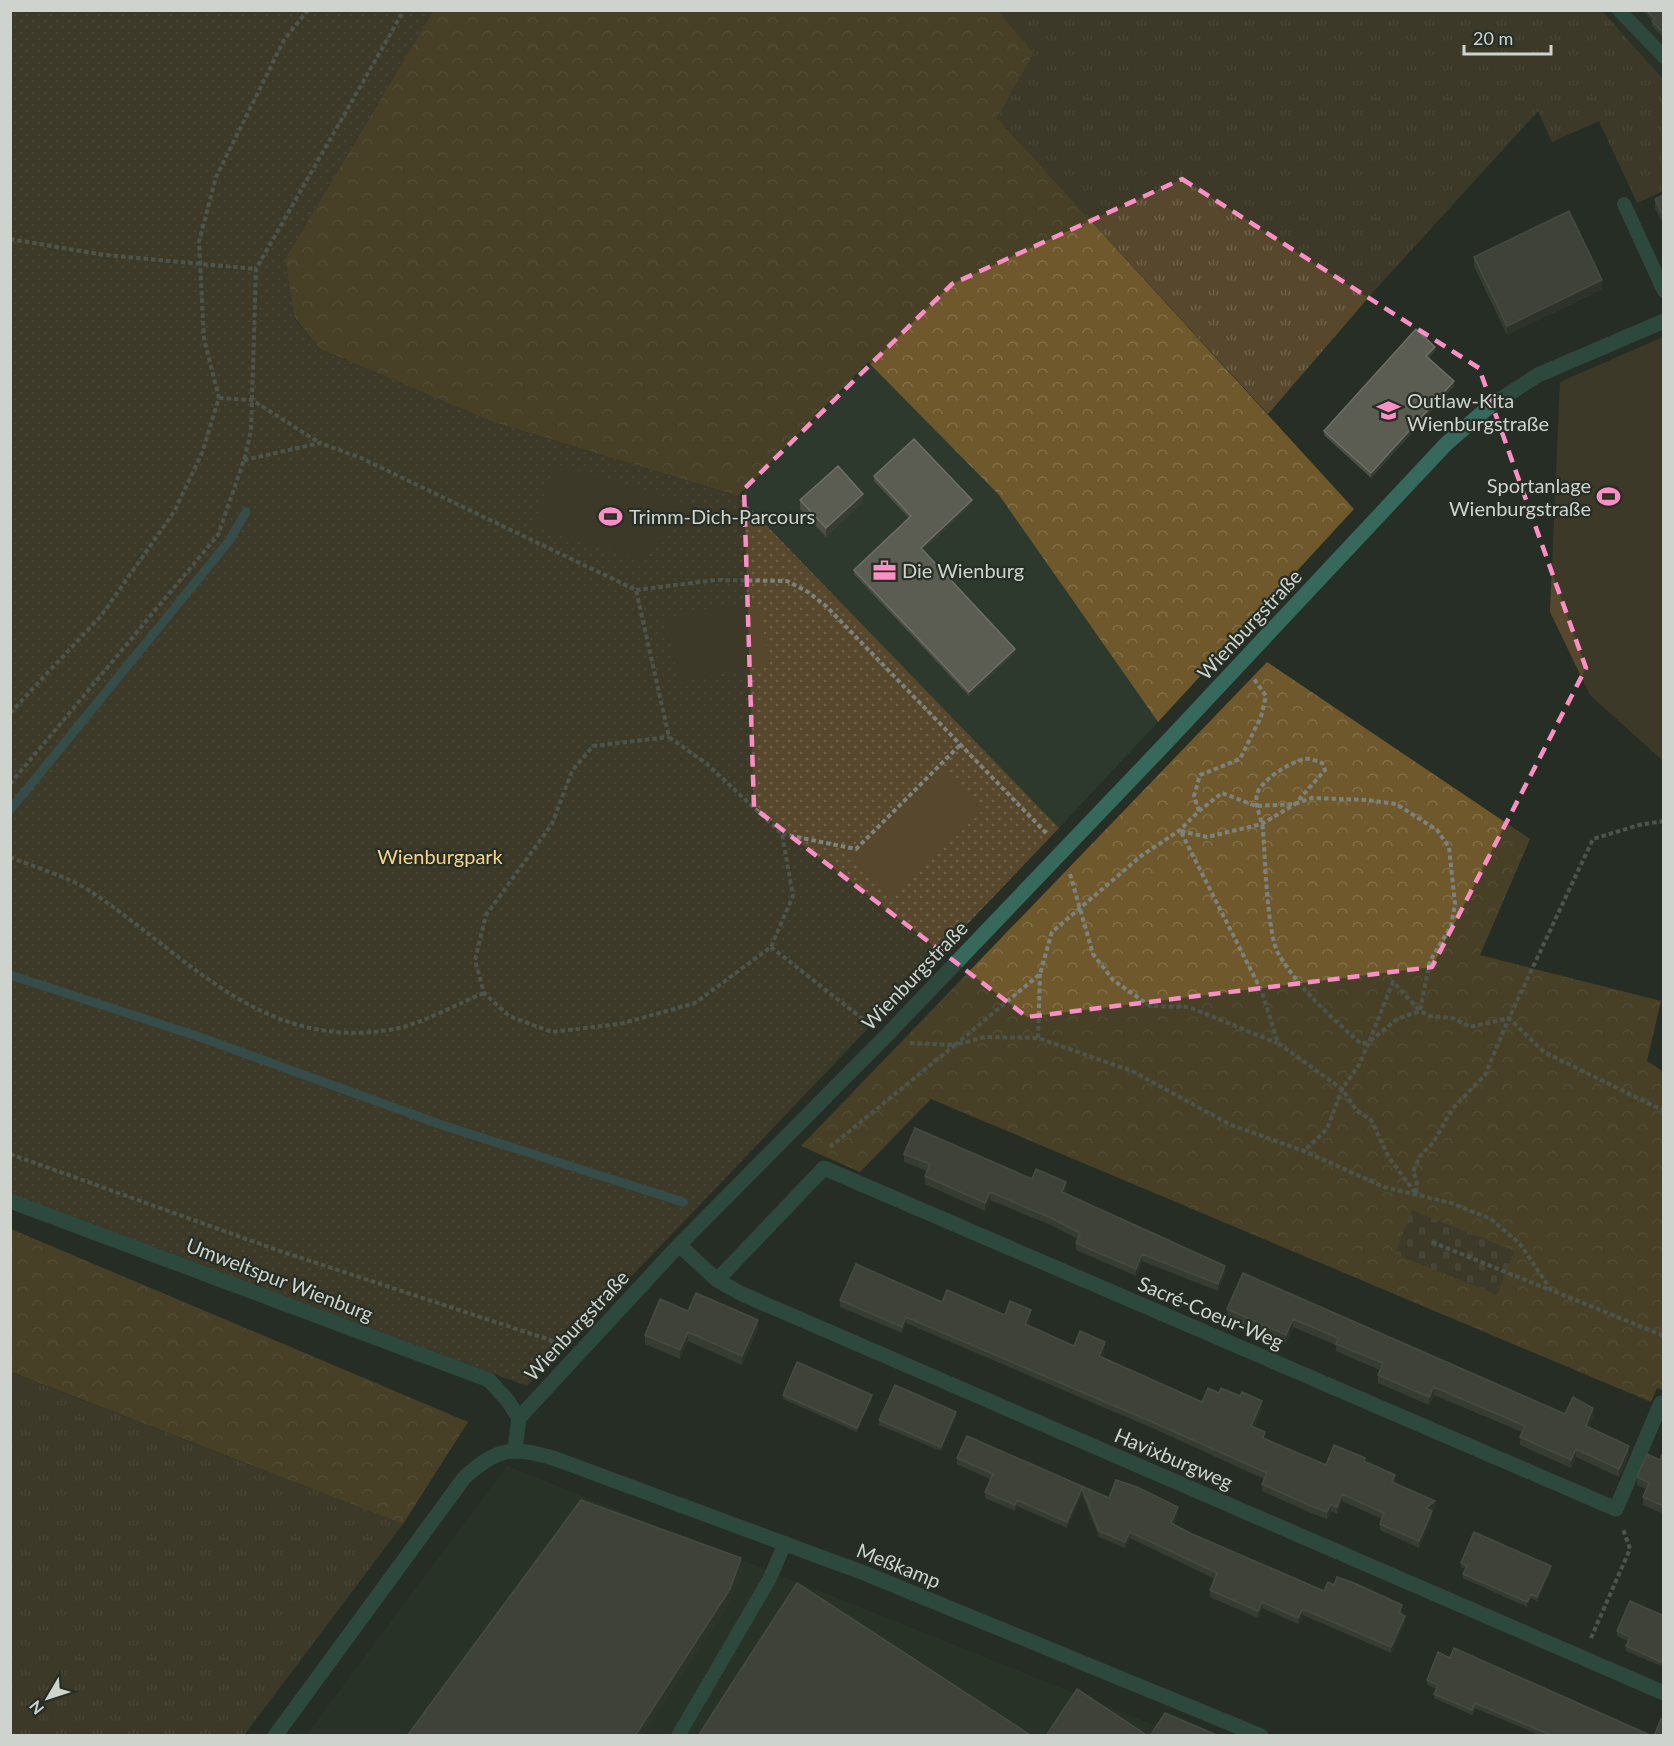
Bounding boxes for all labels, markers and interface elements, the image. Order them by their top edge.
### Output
scale bar [1464,18,1551,56]
text: 20 m [1473,27,1513,49]
place label: Outlaw-Kita Wienburgstraße [1407,388,1549,435]
school or university icon: Outlaw-Kita Wienburgstraße [1376,398,1402,424]
place label: Sportanlage Wienburgstraße [1449,473,1591,520]
sports icon: Sportanlage Wienburgstraße [1596,484,1622,510]
sports icon: Trimm-Dich-Parcours [598,503,624,529]
place label: Trimm-Dich-Parcours [629,504,815,528]
office icon: Die Wienburg [871,557,897,583]
place label: Die Wienburg [902,558,1024,582]
street label: Wienburgstraße [1192,564,1306,684]
park label: Wienburgpark [377,844,504,868]
street label: Wienburgstraße [856,916,972,1034]
street label: Umweltspur Wienburg [183,1232,377,1326]
street label: Wienburgstraße [519,1265,633,1385]
street label: Sacré-Coeur-Weg [1135,1271,1287,1353]
street label: Havixburgweg [1111,1422,1237,1494]
street label: Meßkamp [854,1537,944,1593]
north arrow [18,1668,78,1728]
text: N [25,1697,47,1719]

